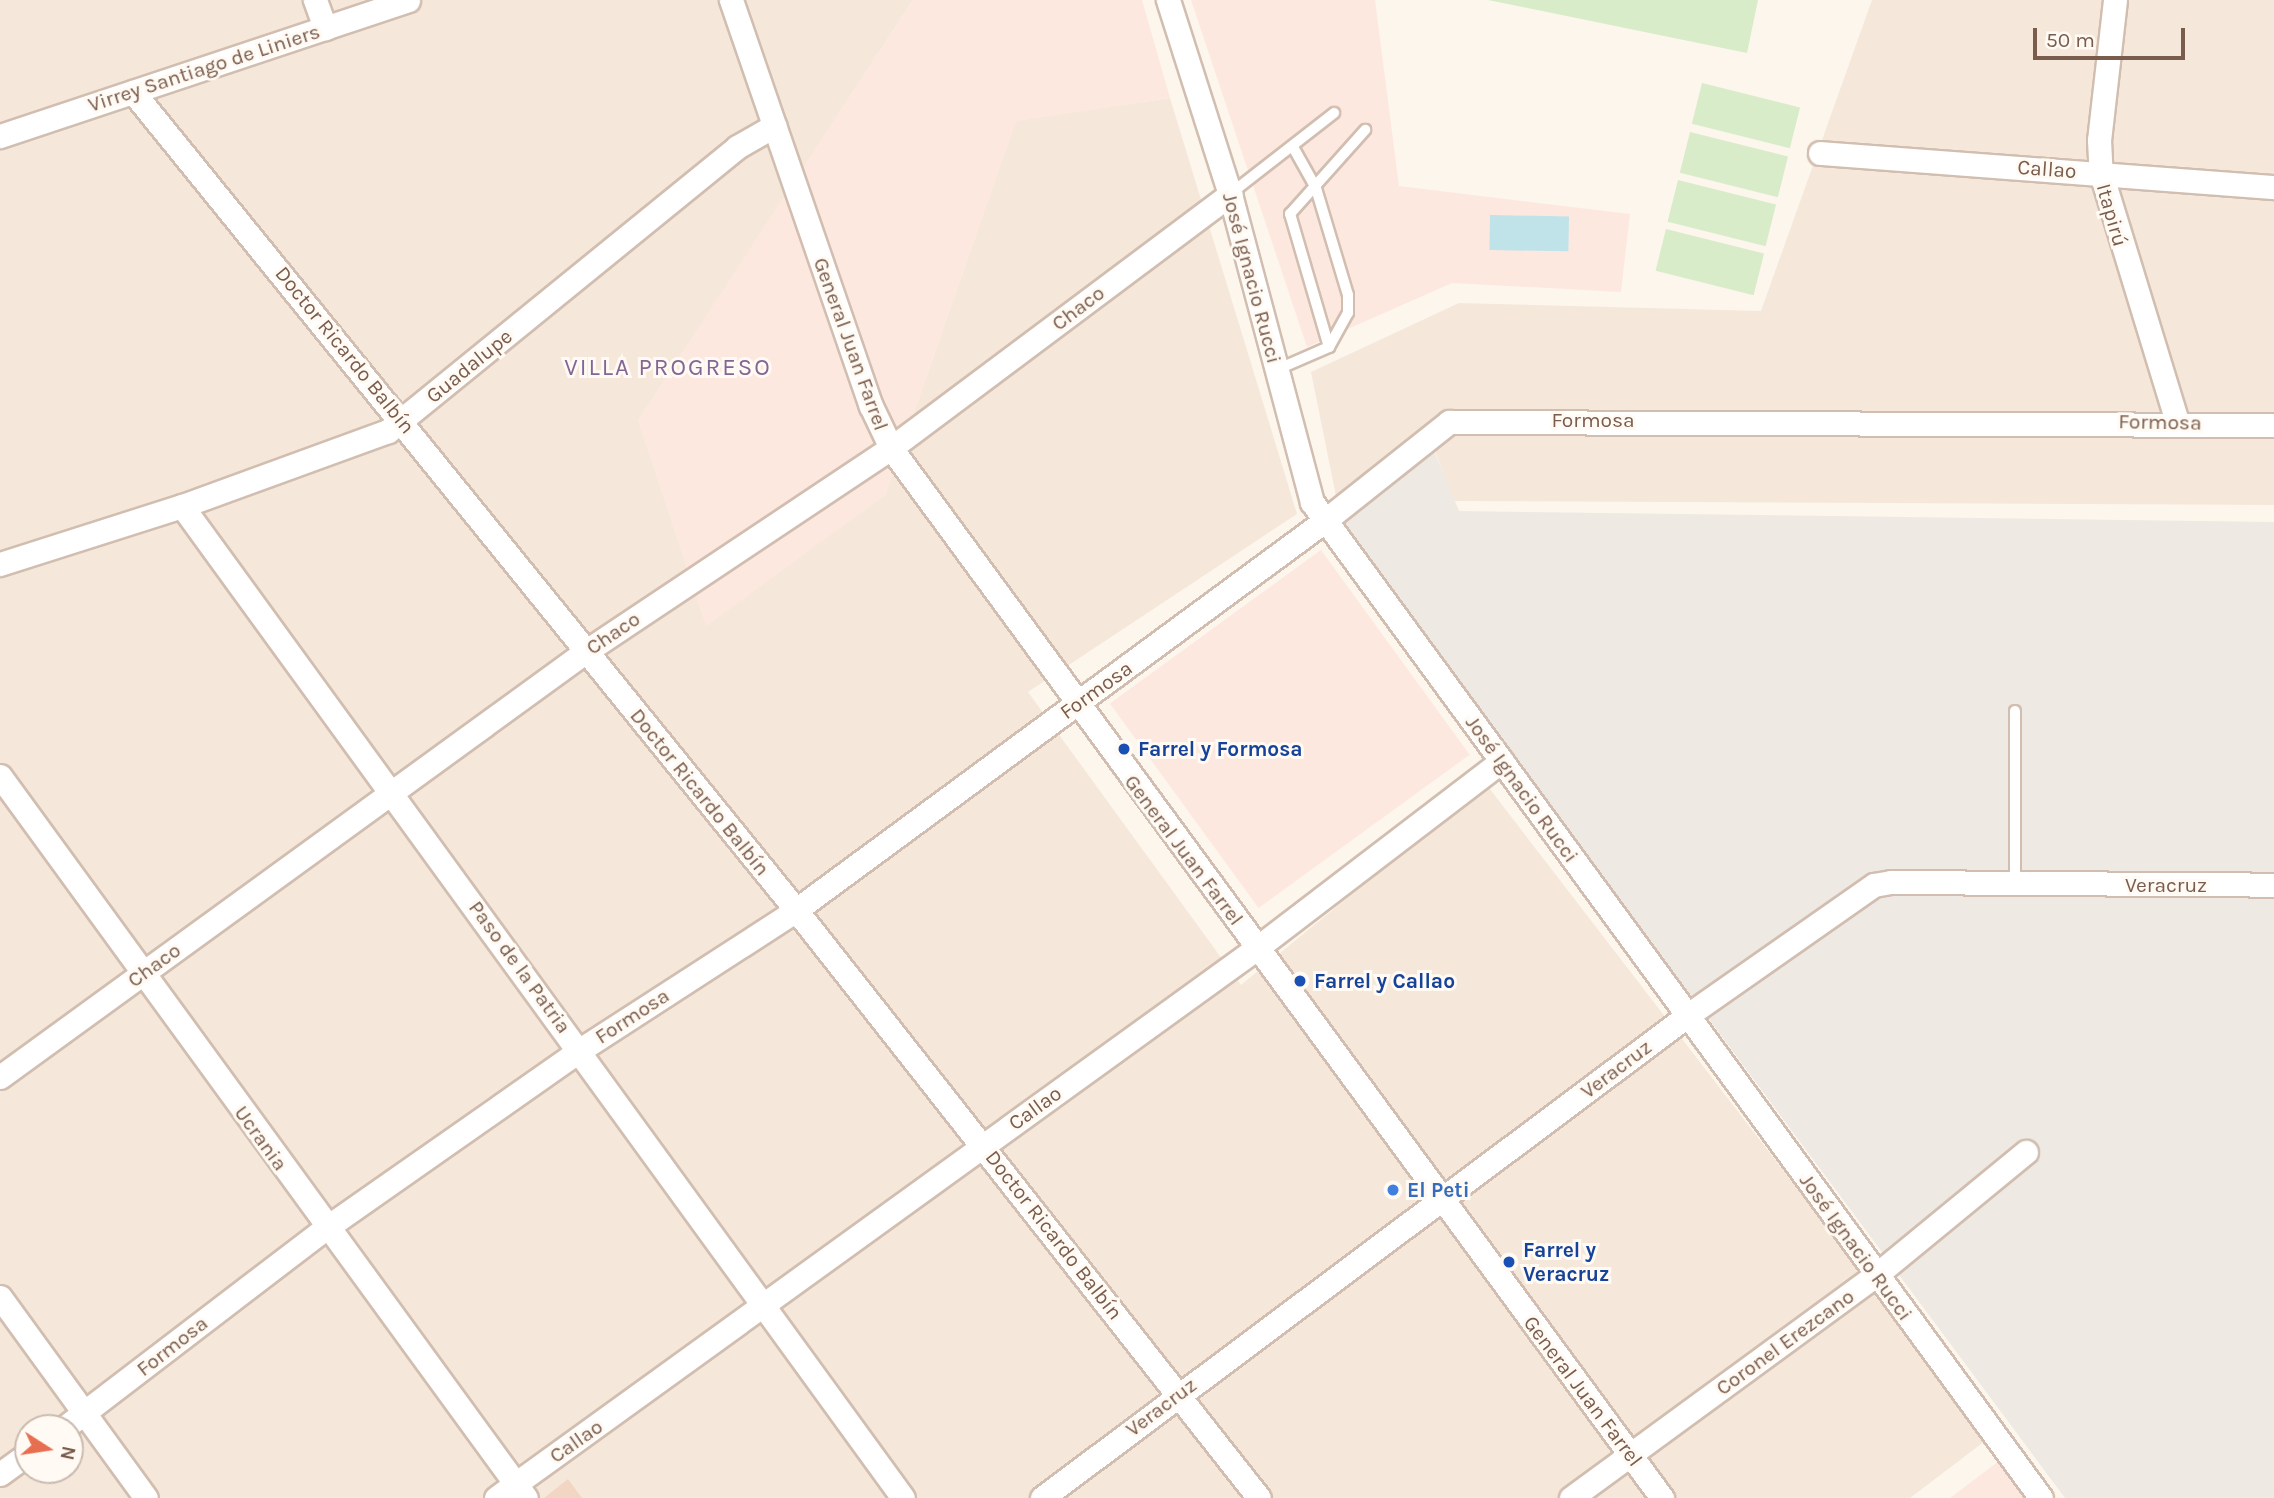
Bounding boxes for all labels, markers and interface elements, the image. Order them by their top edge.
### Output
scale bar [2036,14,2188,58]
street label: Virrey Santiago de Liniers [85,19,323,117]
text: 50 m [2046,28,2095,52]
street label: Callao [2017,154,2077,184]
street label: Itapirú [2091,181,2133,249]
street label: José Ignacio Rucci [1217,190,1287,366]
street label: General Juan Farrel [808,254,894,434]
street label: Doctor Ricardo Balbín [270,261,420,439]
street label: Chaco [1047,280,1109,336]
street label: Guadalupe [421,324,517,408]
district label: VILLA PROGRESO [566,354,770,382]
street label: Formosa [1551,407,1635,433]
street label: Formosa [2118,409,2202,435]
street label: Chaco [581,606,645,660]
street label: Formosa [1055,655,1137,725]
street label: Doctor Ricardo Balbín [625,703,775,881]
street label: José Ignacio Rucci [1460,710,1584,868]
place label: Farrel y Formosa [1138,736,1303,762]
marker: Farrel y Formosa [1116,741,1132,757]
street label: General Juan Farrel [1119,770,1249,930]
street label: Veracruz [2125,872,2207,898]
street label: Paso de la Patria [463,896,577,1038]
street label: Chaco [123,937,185,993]
place label: Farrel y Callao [1314,968,1455,994]
marker: Farrel y Callao [1292,973,1308,989]
street label: Formosa [590,983,674,1049]
street label: Veracruz [1576,1034,1656,1104]
street label: Callao [1004,1080,1066,1136]
street label: Ucrania [229,1101,293,1175]
street label: Doctor Ricardo Balbín [980,1145,1128,1325]
street label: José Ignacio Rucci [1794,1168,1918,1326]
place label: El Peti [1407,1177,1470,1203]
marker: El Peti [1385,1182,1401,1198]
place label: Farrel y Veracruz [1523,1237,1609,1287]
marker: Farrel y Veracruz [1501,1254,1517,1270]
street label: Coronel Erezcano [1711,1283,1859,1401]
street label: Formosa [131,1310,213,1382]
street label: General Juan Farrel [1518,1311,1648,1471]
street label: Veracruz [1121,1372,1201,1442]
north arrow [14,1414,84,1484]
street label: Callao [545,1414,607,1468]
text: N [55,1444,80,1462]

